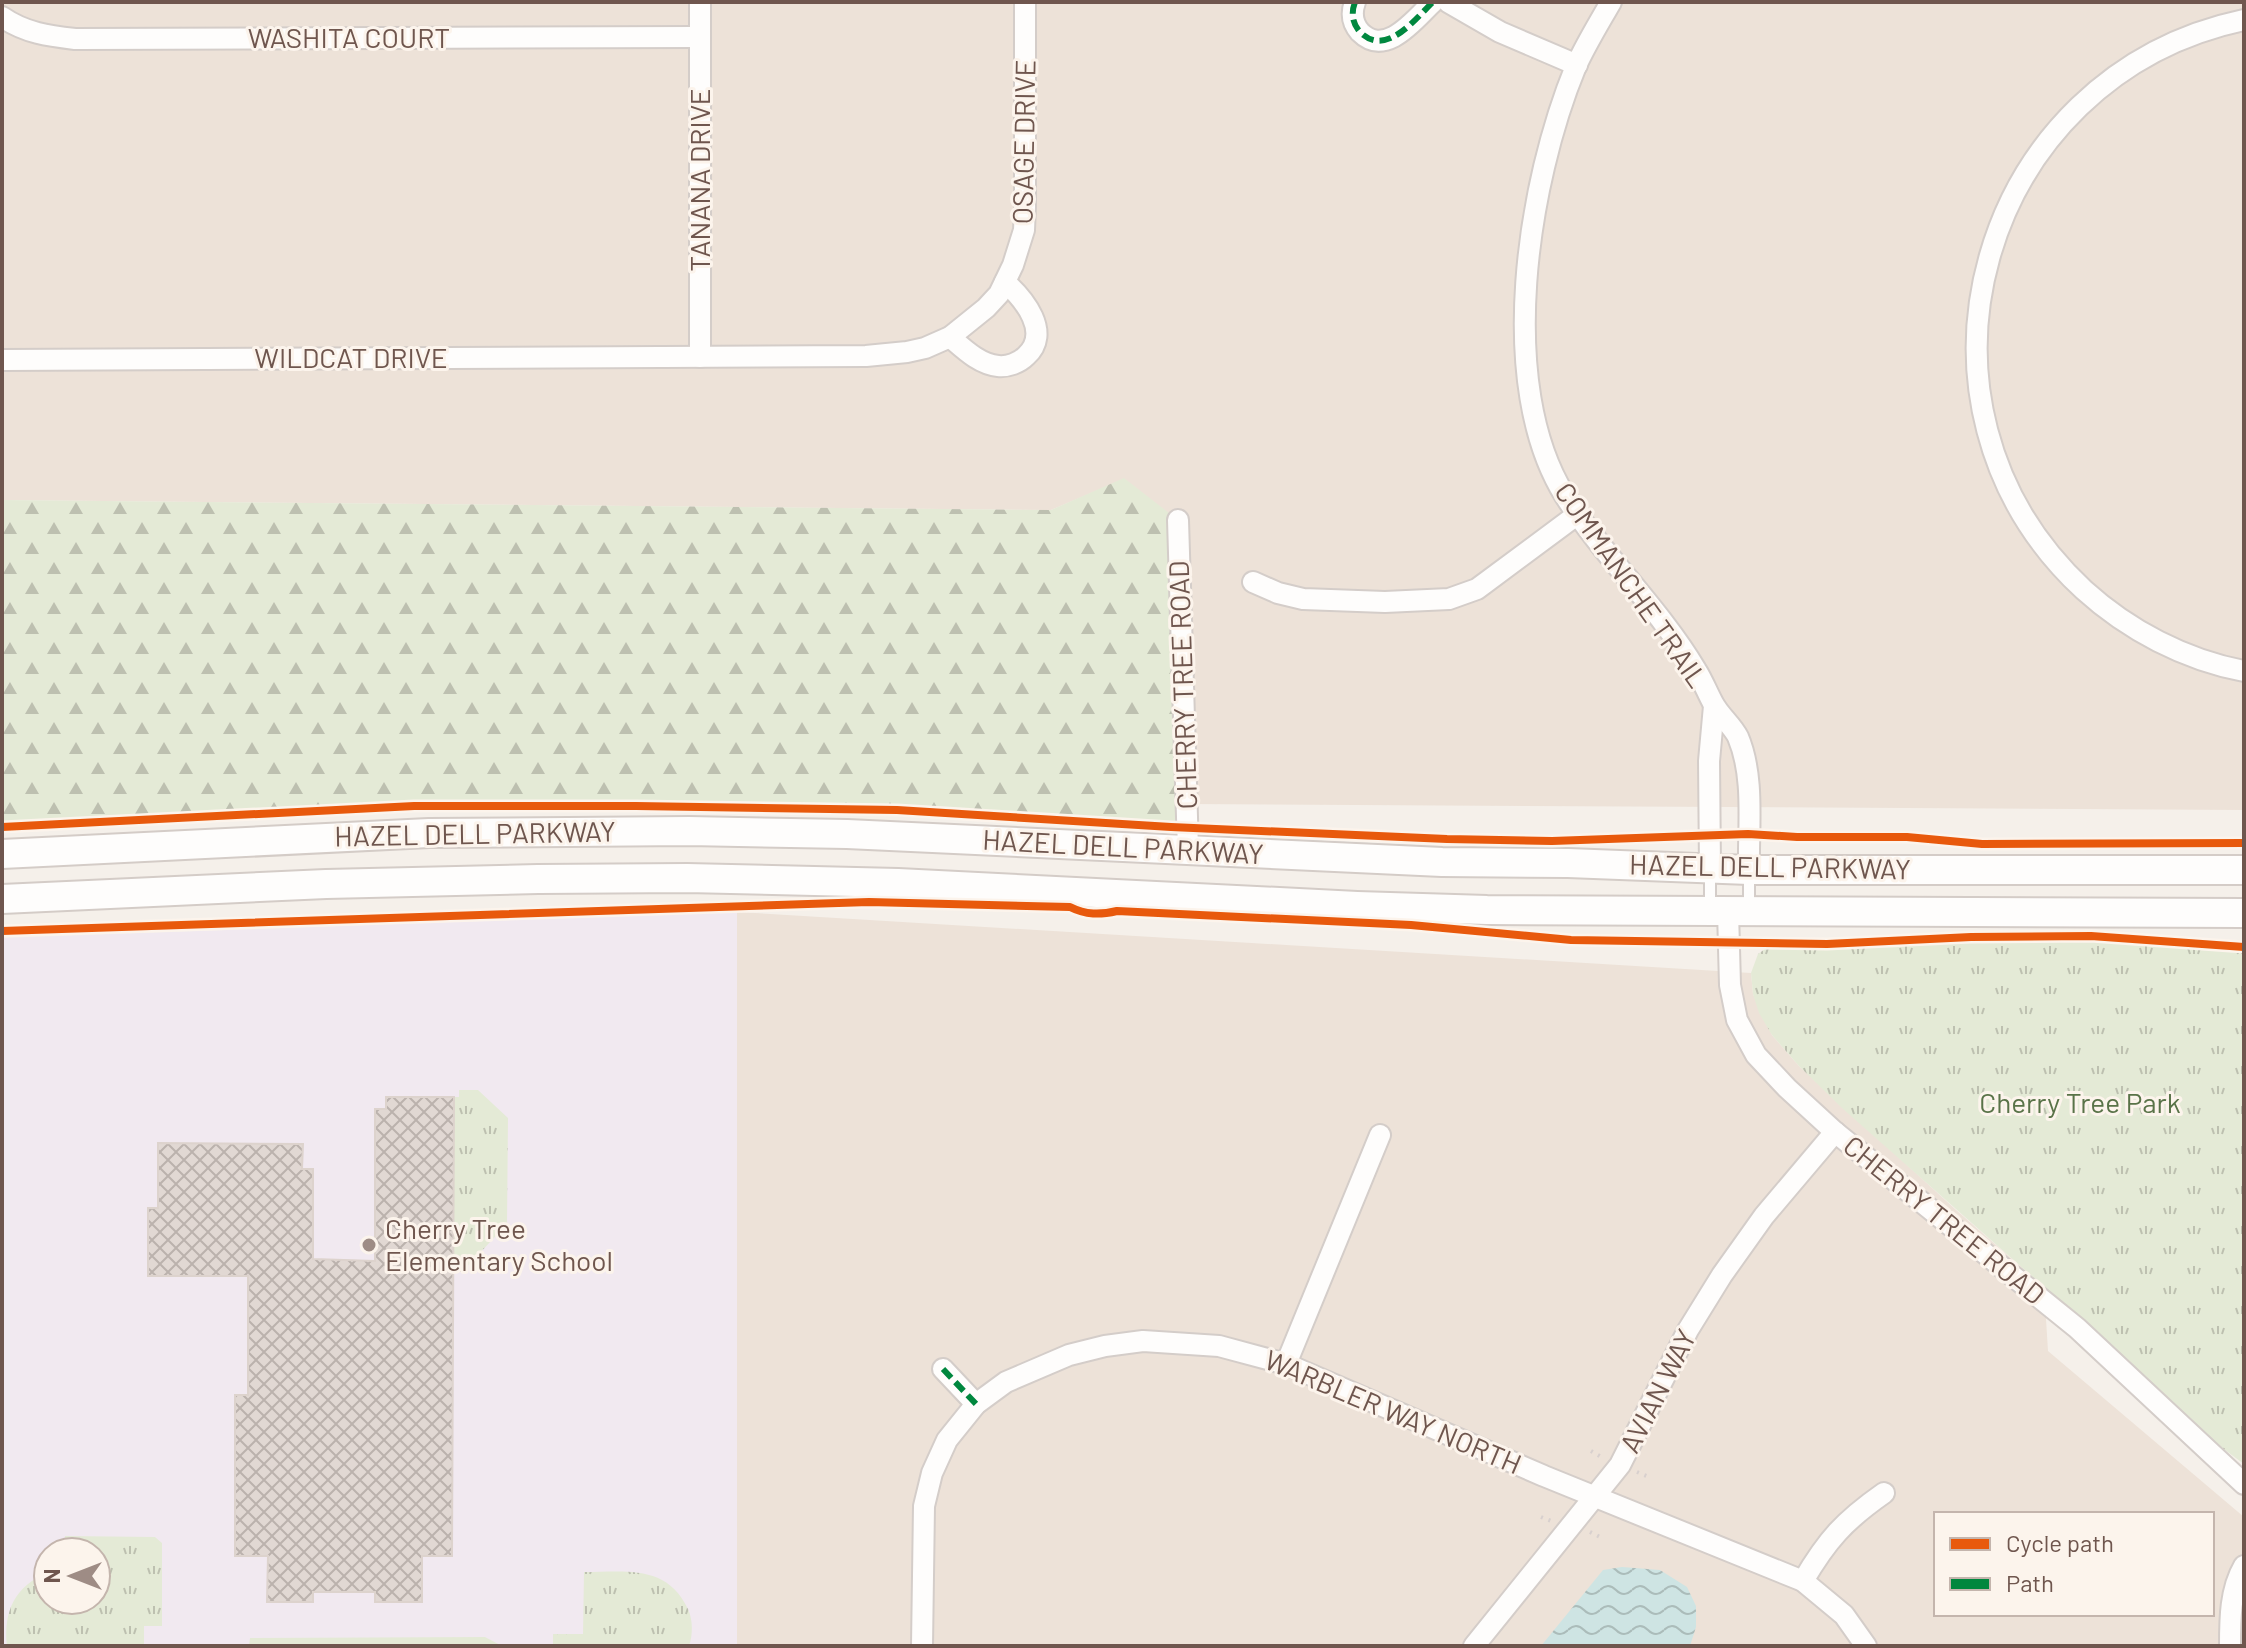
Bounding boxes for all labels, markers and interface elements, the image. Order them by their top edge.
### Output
street label: WASHITA COURT [248,20,450,54]
street label: OSAGE DRIVE [1005,59,1041,225]
street label: TANANA DRIVE [682,88,716,272]
street label: WILDCAT DRIVE [254,340,448,374]
street label: COMMANCHE TRAIL [1548,475,1715,693]
street label: CHERRY TREE ROAD [1161,560,1203,810]
street label: HAZEL DELL PARKWAY [334,814,616,852]
street label: HAZEL DELL PARKWAY [982,822,1265,870]
street label: HAZEL DELL PARKWAY [1629,847,1911,885]
park label: Cherry Tree Park [1979,1085,2181,1119]
street label: CHERRY TREE ROAD [1837,1128,2052,1311]
place label: Cherry Tree Elementary School [385,1211,613,1277]
marker: Cherry Tree Elementary School [360,1236,378,1254]
street label: AVIAN WAY [1612,1323,1703,1458]
street label: WARBLER WAY NORTH [1260,1342,1527,1481]
legend [1934,1512,2214,1616]
text: Cycle path [2006,1528,2114,1557]
north arrow [32,1536,112,1616]
text: Path [2006,1568,2054,1597]
text: N [38,1569,64,1583]

